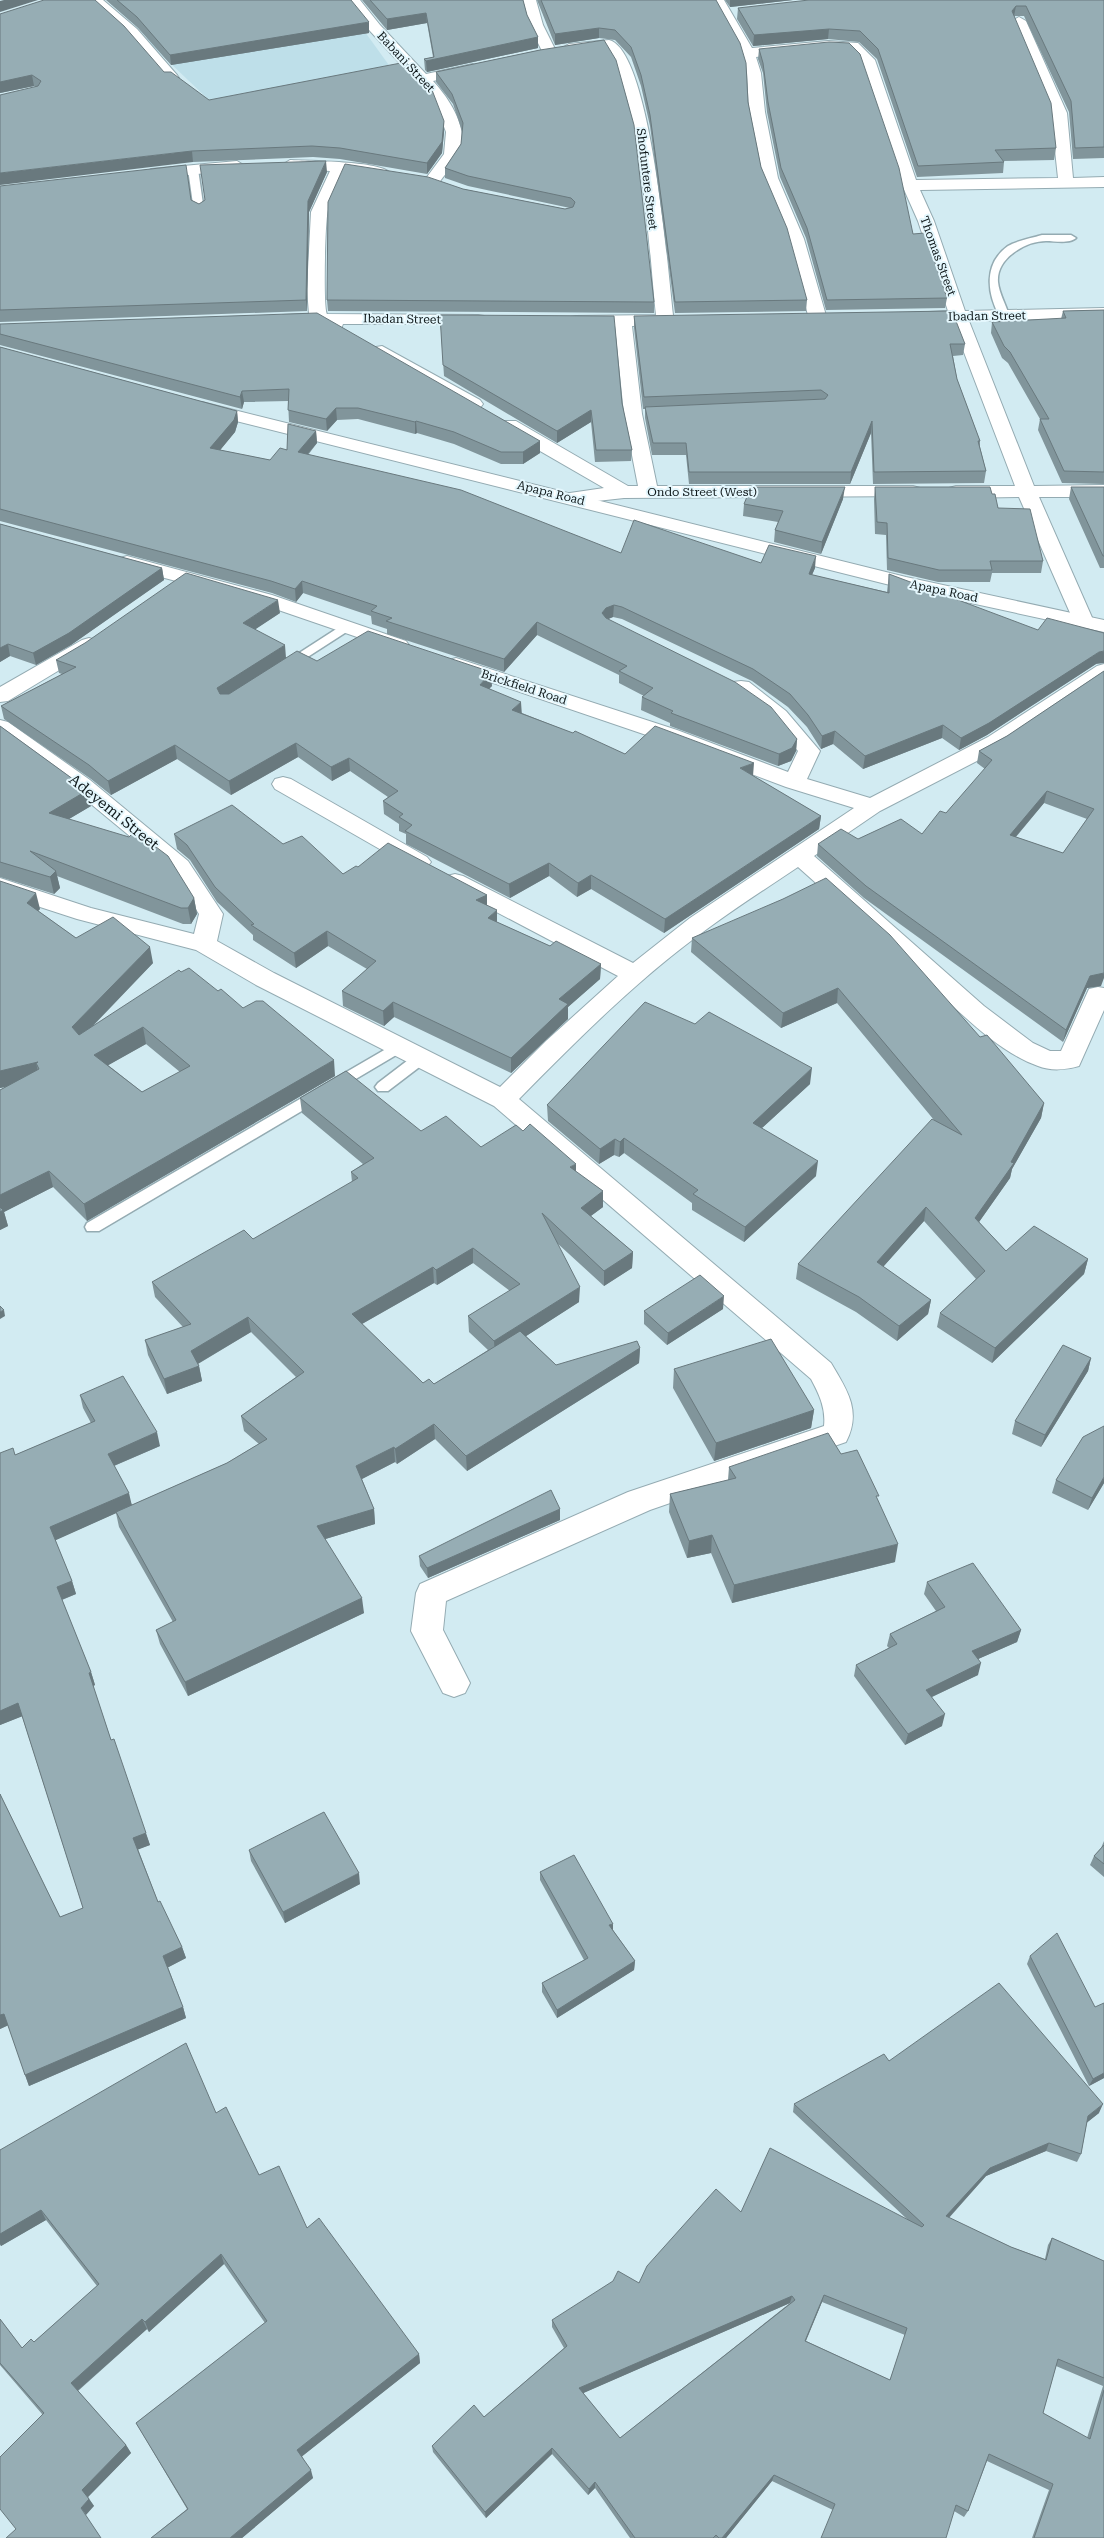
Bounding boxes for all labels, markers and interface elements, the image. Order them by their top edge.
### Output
street label: Babani Street [374,29,438,96]
street label: Shofuntere Street [634,127,660,231]
street label: Thomas Street [917,214,959,298]
street label: Ibadan Street [948,308,1027,324]
street label: Ibadan Street [363,311,442,327]
street label: Apapa Road [516,478,587,508]
street label: Ondo Street (West) [647,485,757,499]
street label: Apapa Road [909,577,980,605]
street label: Brickfield Road [479,667,569,708]
street label: Adeyemi Street [65,770,163,854]

